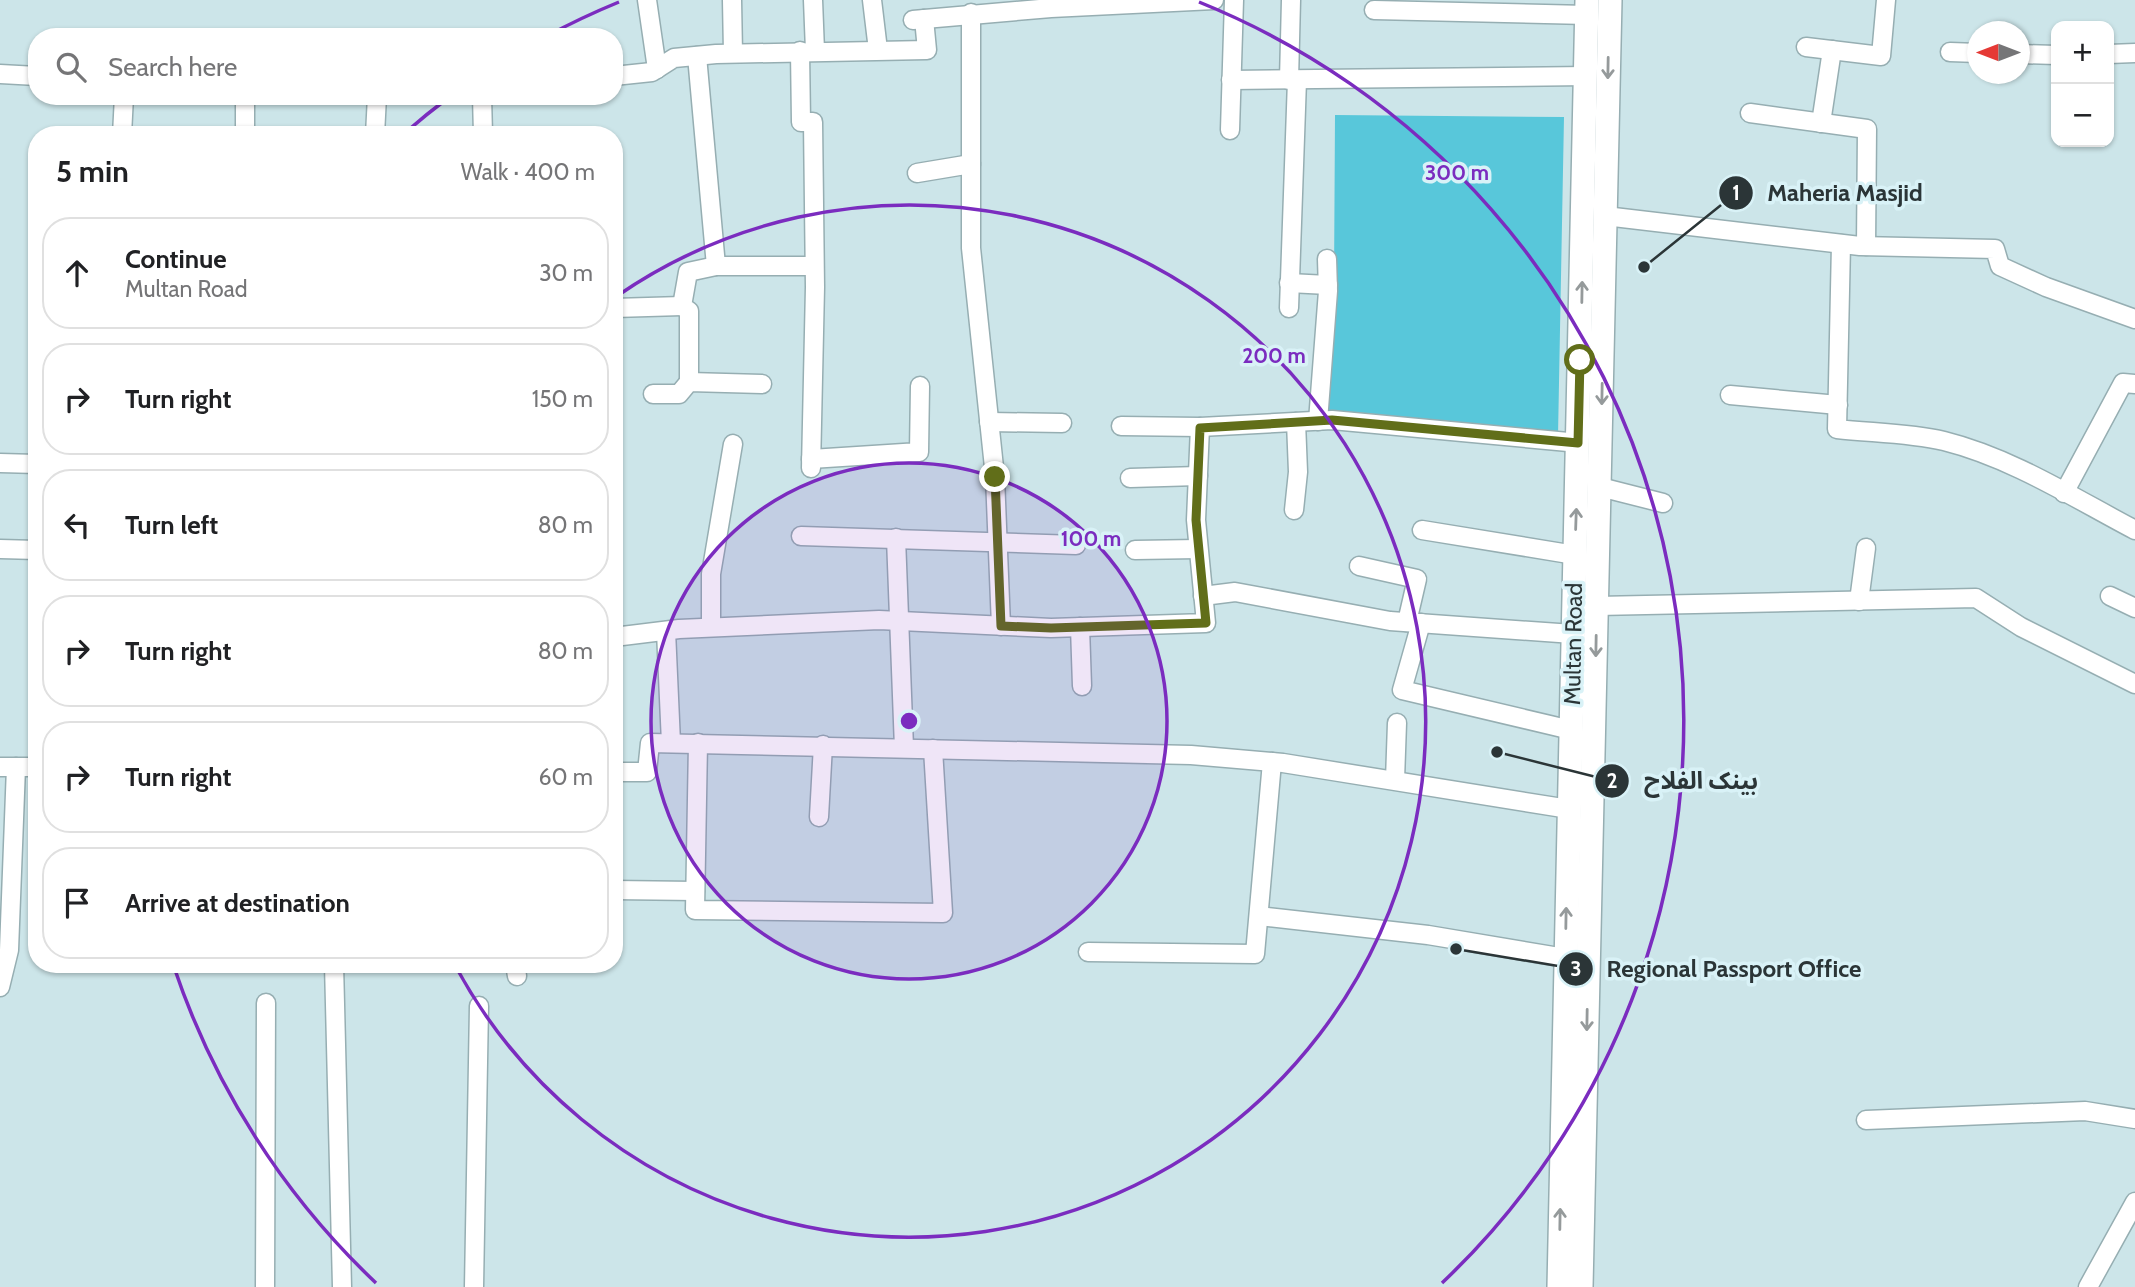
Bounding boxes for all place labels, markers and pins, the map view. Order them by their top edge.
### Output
callout: Maheria Masjid [1718,170,1937,215]
centre of rings [897,709,921,733]
callout: بینک الفلاح [1595,758,1772,803]
callout: Regional Passport Office [1558,946,1876,991]

